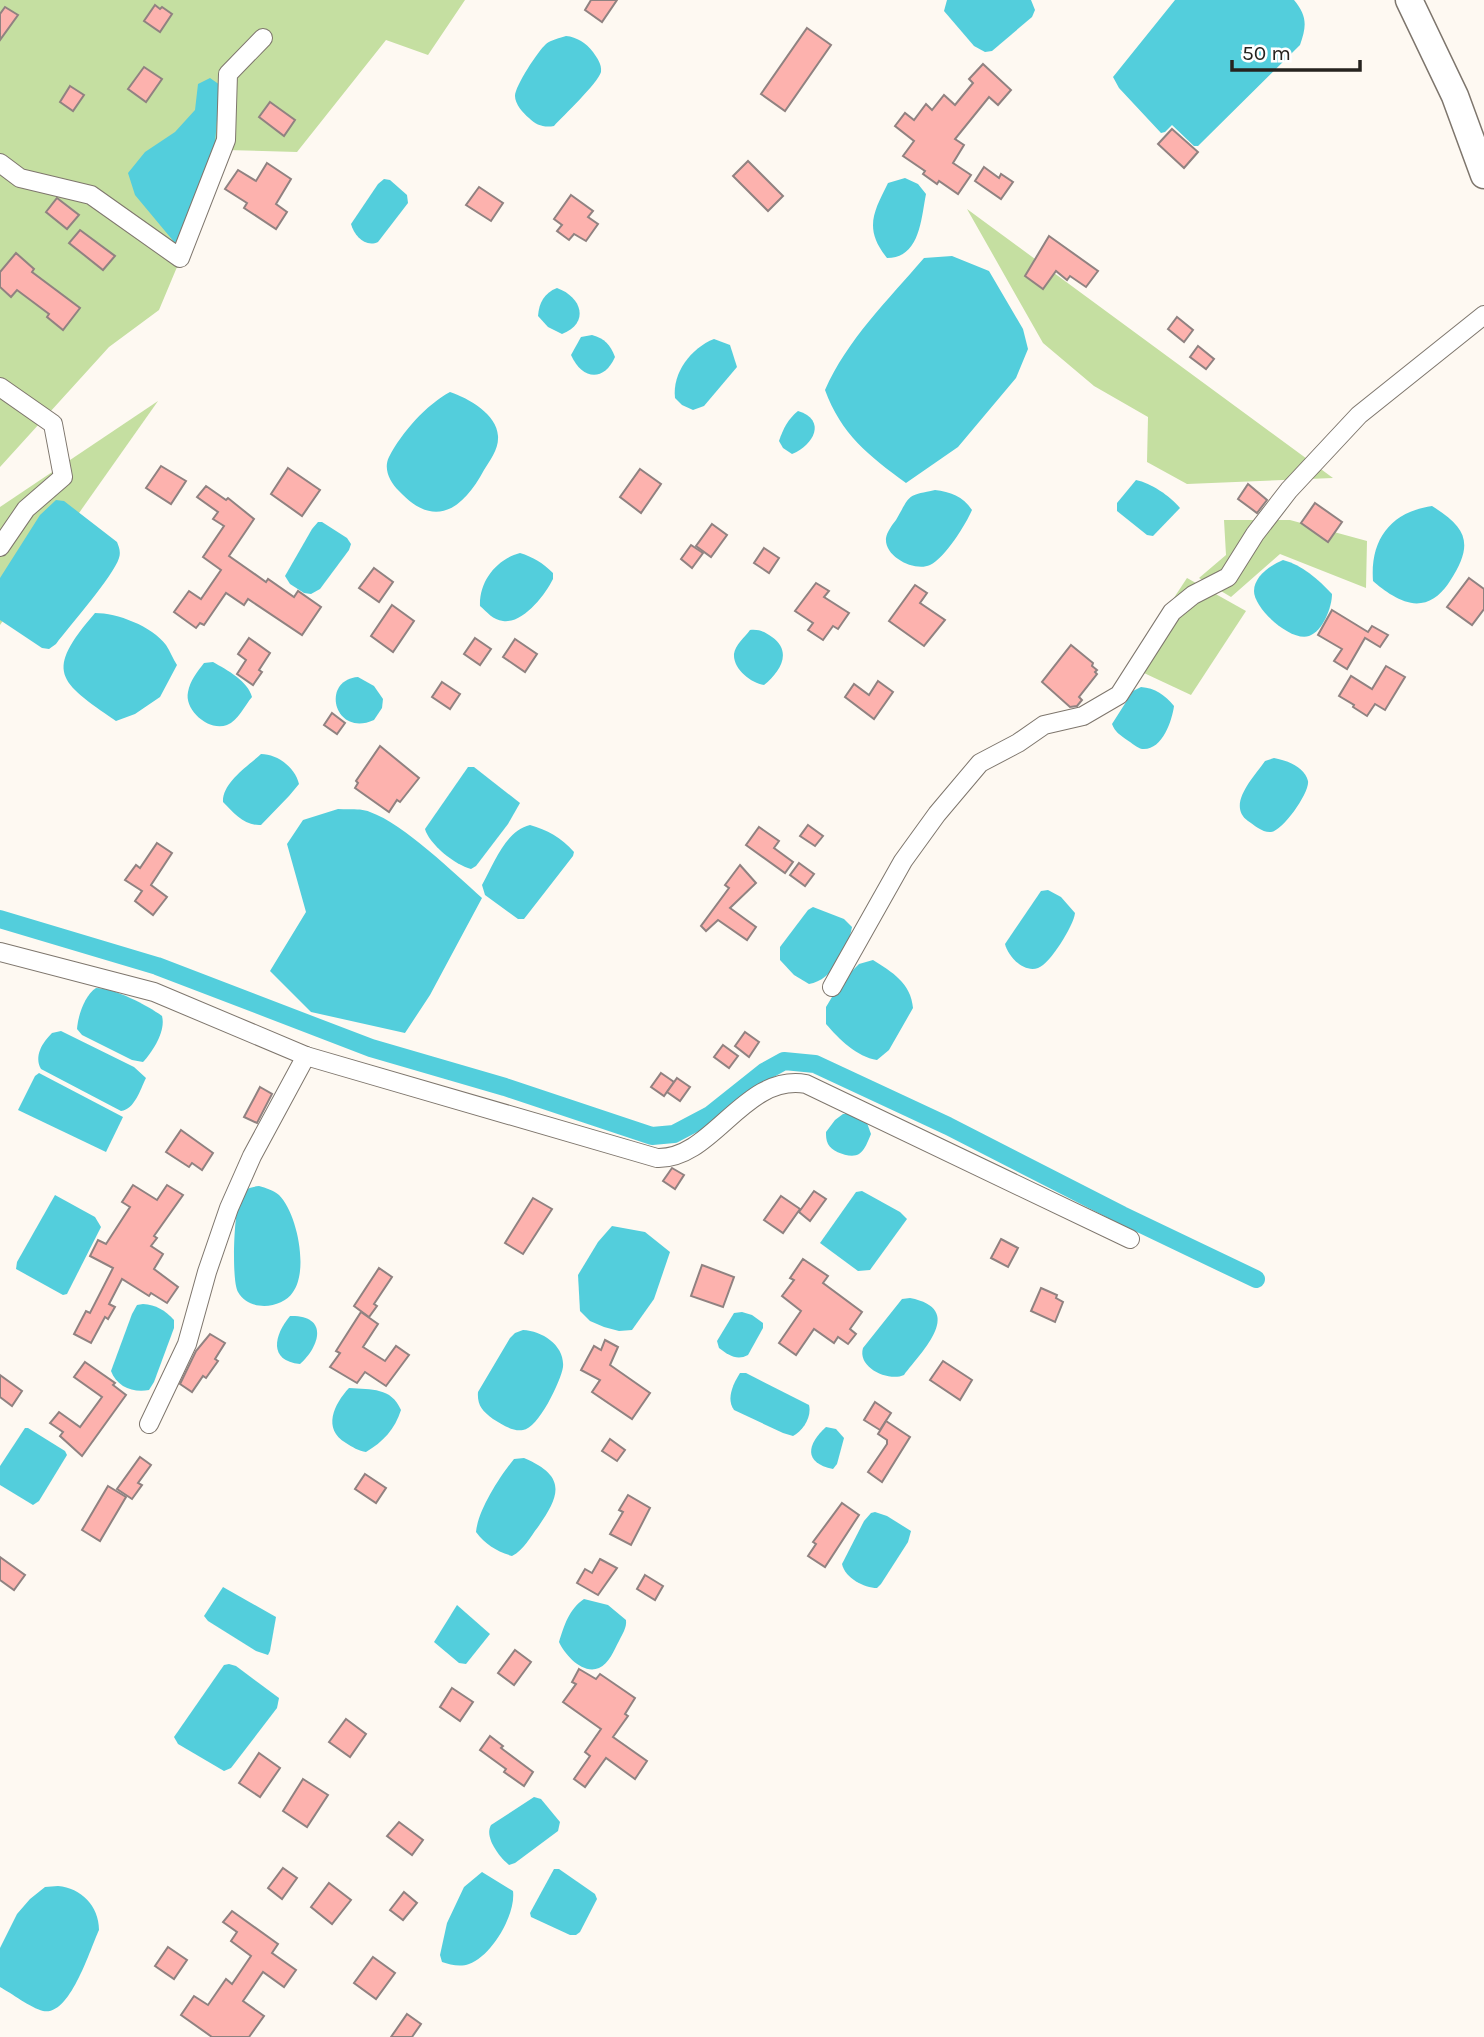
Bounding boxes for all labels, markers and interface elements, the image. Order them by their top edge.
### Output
scale bar [1232,28,1360,72]
text: 50 m [1242,41,1291,65]

